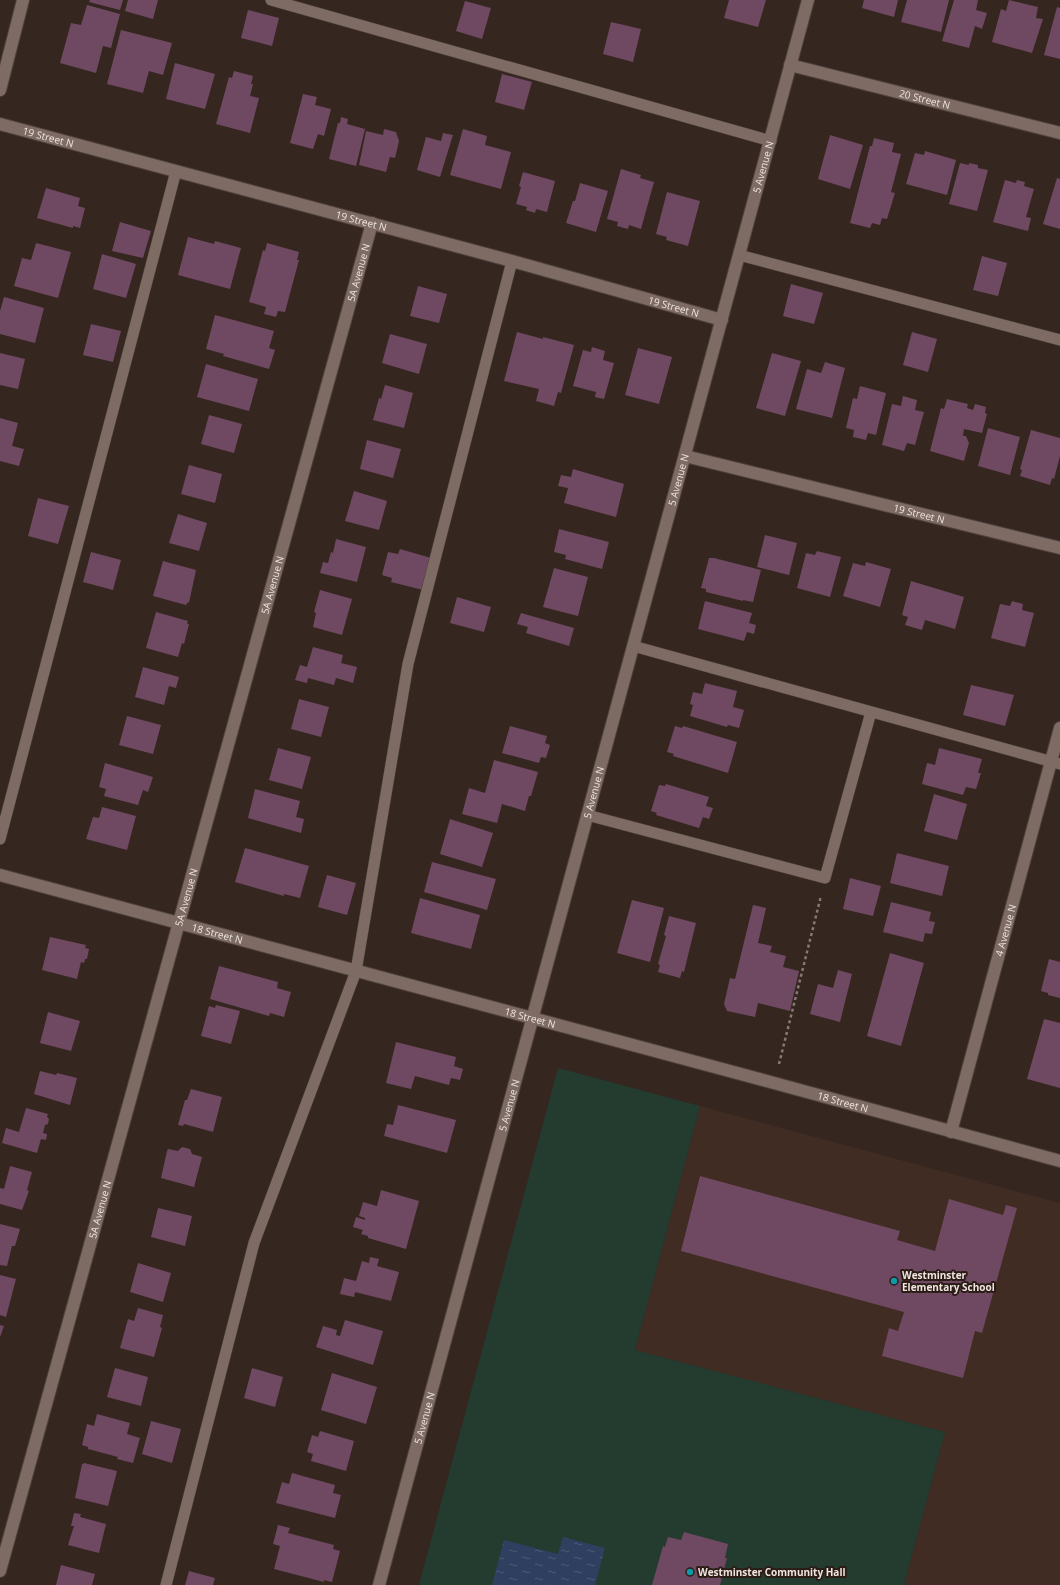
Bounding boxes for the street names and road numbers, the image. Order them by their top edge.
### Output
street label: 20 Street N [898,86,952,112]
street label: 19 Street N [21,123,75,150]
street label: 5 Avenue N [749,139,777,195]
street label: 19 Street N [334,207,388,234]
street label: 5A Avenue N [344,242,373,303]
street label: 19 Street N [647,293,701,320]
street label: 5 Avenue N [664,452,692,507]
street label: 19 Street N [892,500,946,526]
street label: 5A Avenue N [257,554,287,615]
street label: 5 Avenue N [580,765,607,820]
street label: 5A Avenue N [171,867,201,928]
street label: 4 Avenue N [992,903,1019,958]
street label: 18 Street N [190,920,244,947]
street label: 18 Street N [503,1004,557,1031]
street label: 5 Avenue N [495,1078,523,1133]
street label: 18 Street N [816,1088,870,1115]
street label: 5A Avenue N [85,1179,114,1240]
street label: 5 Avenue N [410,1390,438,1446]

